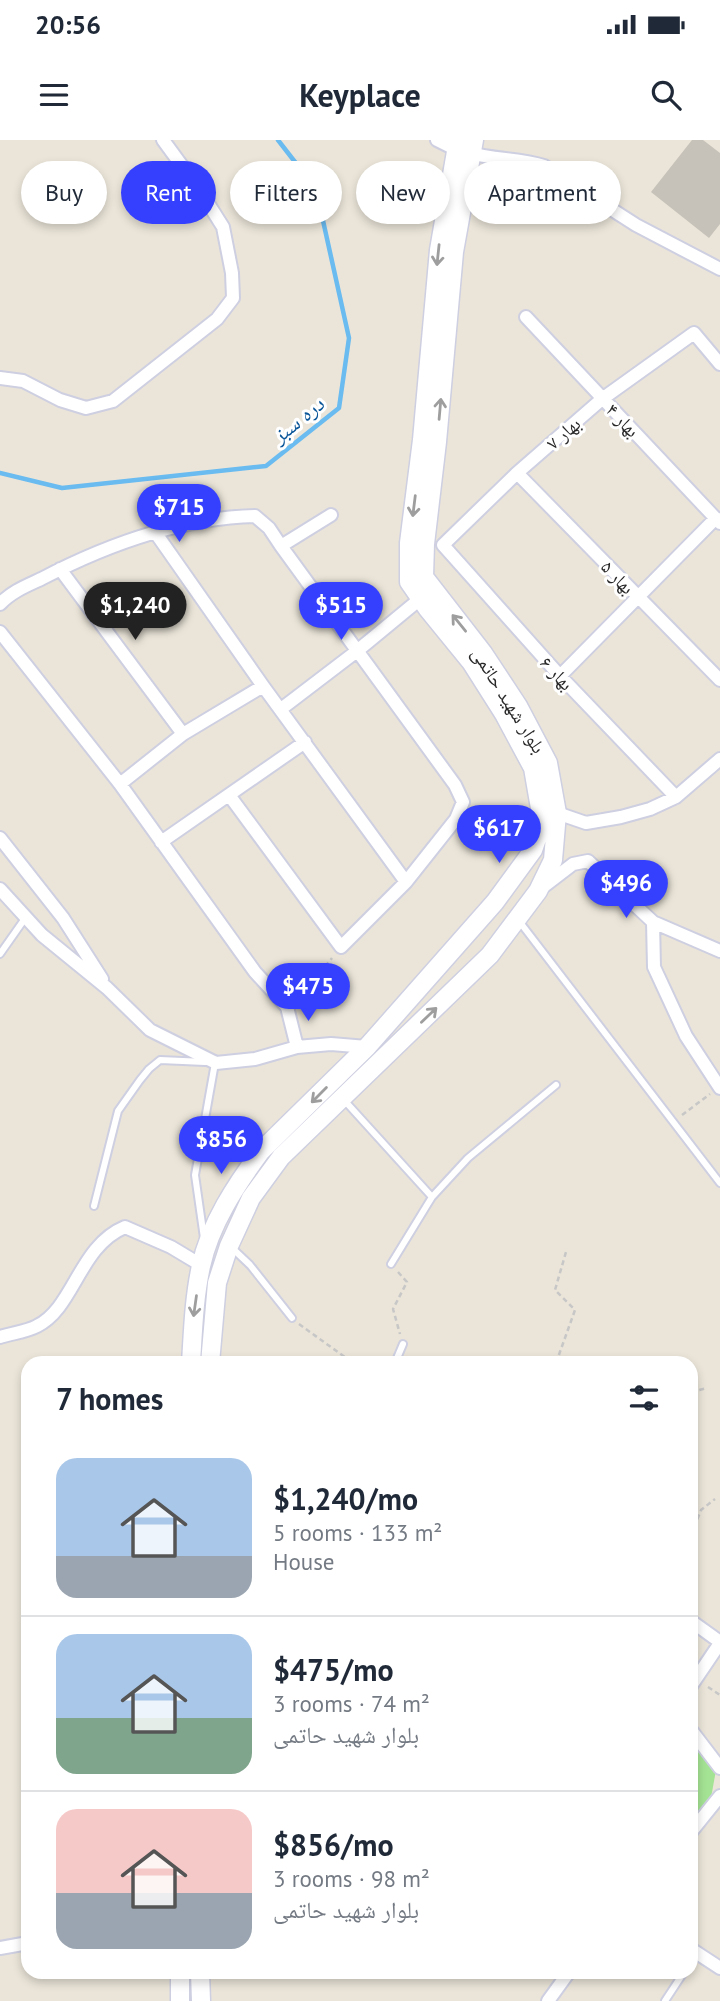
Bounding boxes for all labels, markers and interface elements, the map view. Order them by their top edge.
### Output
text: 20:56 [35,8,101,41]
text: Keyplace [299,74,421,116]
icon: menu [35,76,73,114]
icon: search [647,76,685,114]
chip: Buy [21,161,107,224]
chip: Rent [121,161,216,224]
chip: Filters [230,161,342,224]
chip: New [356,161,450,224]
chip: Apartment [464,161,621,224]
one-way arrow [432,244,445,266]
water label: دره سبز [265,390,329,450]
one-way arrow [434,398,447,420]
street label: بهار ۴ [601,398,645,442]
street label: بهار ۷ [541,411,585,455]
pin: $715 [138,484,220,544]
text: $715 [153,492,205,521]
one-way arrow [407,494,420,517]
street label: بهار ۵ [596,555,640,599]
pin: $1,240 [78,582,192,642]
pin: $515 [300,582,382,642]
text: $1,240 [99,590,171,619]
text: $515 [315,590,367,619]
one-way arrow [451,615,467,633]
street label: بلوار شهید حاتمی [467,642,551,758]
street label: بهار ۶ [535,651,579,695]
pin: $617 [458,806,540,865]
text: $617 [473,813,525,842]
pin: $496 [585,860,667,920]
text: $496 [600,868,652,897]
pin: $475 [267,964,349,1023]
text: $475 [282,971,334,1000]
one-way arrow [420,1006,437,1023]
one-way arrow [310,1086,327,1103]
pin: $856 [180,1116,262,1176]
text: $856 [195,1124,247,1153]
one-way arrow [189,1294,202,1317]
text: 7 homes [56,1379,164,1418]
icon: filters [625,1379,663,1417]
text: $1,240/mo [273,1479,418,1518]
icon: home [112,1486,196,1570]
text: 5 rooms · 133 m² [273,1518,442,1547]
text: House [273,1547,335,1576]
text: $475/mo [273,1650,394,1689]
icon: home [112,1662,196,1746]
text: 3 rooms · 74 m² [273,1689,430,1718]
text: بلوار شهید حاتمی [273,1720,419,1749]
text: $856/mo [273,1825,394,1864]
icon: home [112,1837,196,1921]
text: 3 rooms · 98 m² [273,1864,430,1893]
text: بلوار شهید حاتمی [273,1895,419,1924]

